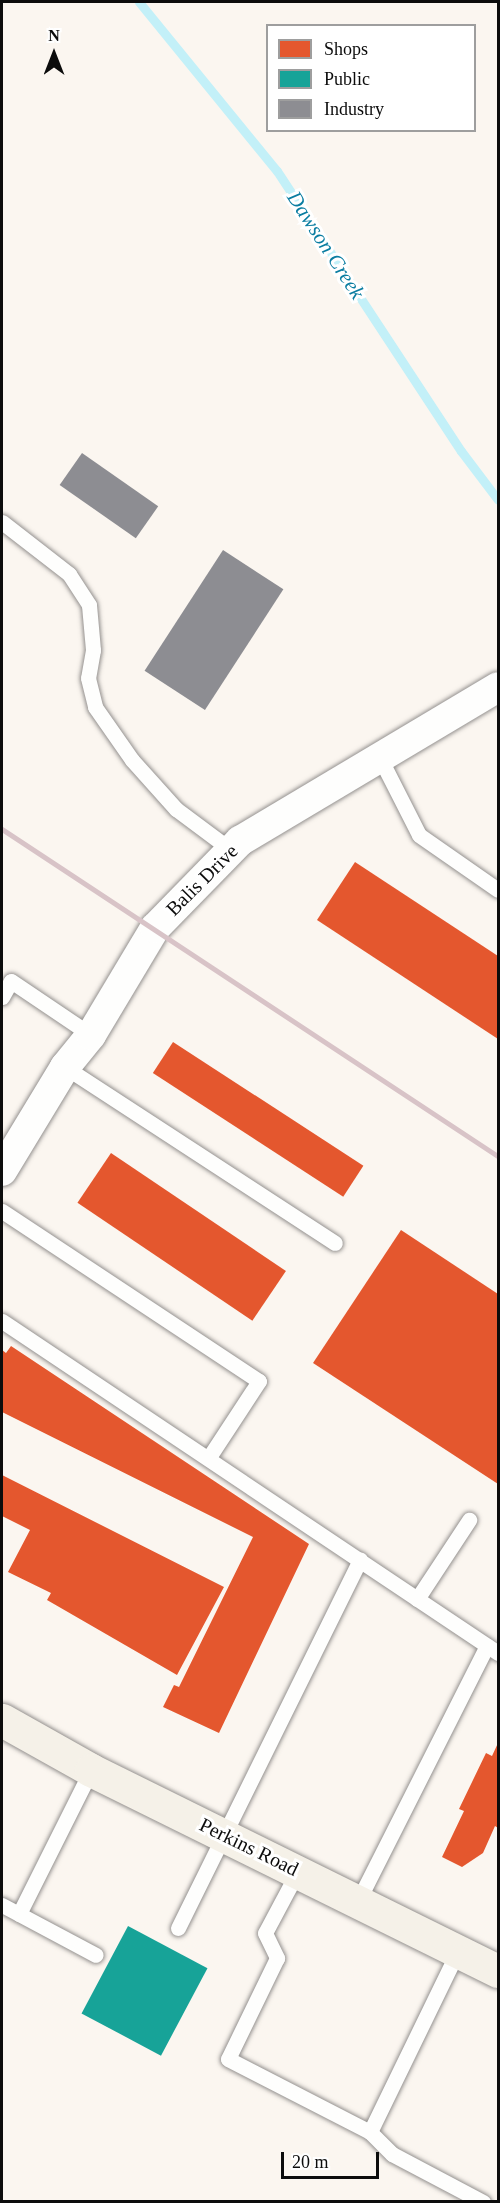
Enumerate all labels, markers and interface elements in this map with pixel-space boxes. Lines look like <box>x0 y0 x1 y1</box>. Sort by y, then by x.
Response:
north arrow <box>24 24 84 84</box>
legend <box>266 24 476 132</box>
text: N <box>48 27 60 44</box>
text: Shops <box>324 39 368 59</box>
text: Public <box>324 69 370 89</box>
text: Industry <box>324 99 384 119</box>
water label: Dawson Creek <box>282 186 370 304</box>
street label: Balis Drive <box>161 839 243 921</box>
street label: Perkins Road <box>196 1813 302 1881</box>
scale bar <box>284 2140 382 2178</box>
text: 20 m <box>292 2152 329 2172</box>

